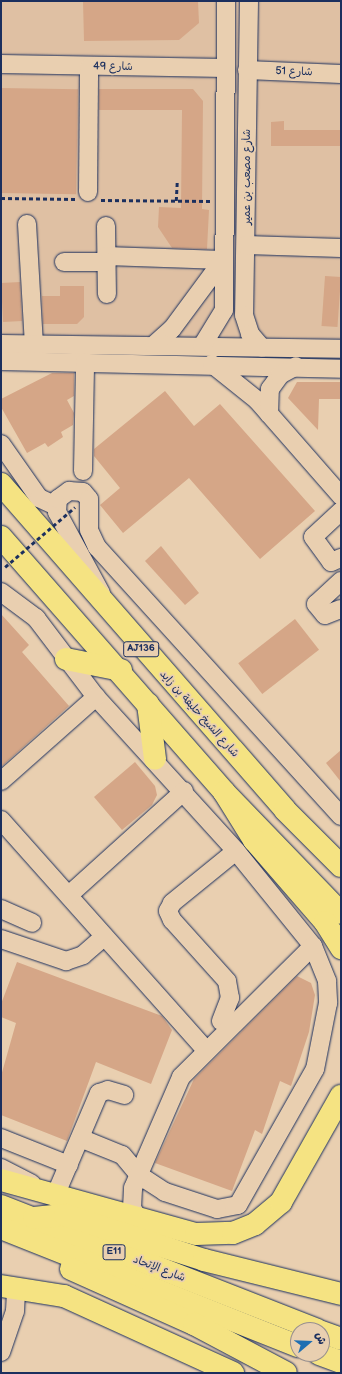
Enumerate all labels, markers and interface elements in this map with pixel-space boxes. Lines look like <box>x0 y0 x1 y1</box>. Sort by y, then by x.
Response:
street label: شارع 49 <box>93 60 133 74</box>
street label: شارع 51 <box>275 65 313 79</box>
street label: شارع مصعب بن عمير <box>240 129 254 225</box>
road number: AJ136 <box>123 641 159 657</box>
street label: شارع الشيخ خليفة بن زايد <box>157 668 241 760</box>
road number: E11 <box>102 1244 126 1260</box>
street label: شارع الإتحاد <box>131 1253 187 1285</box>
north arrow <box>290 1322 330 1362</box>
text: ش <box>313 1330 329 1346</box>

